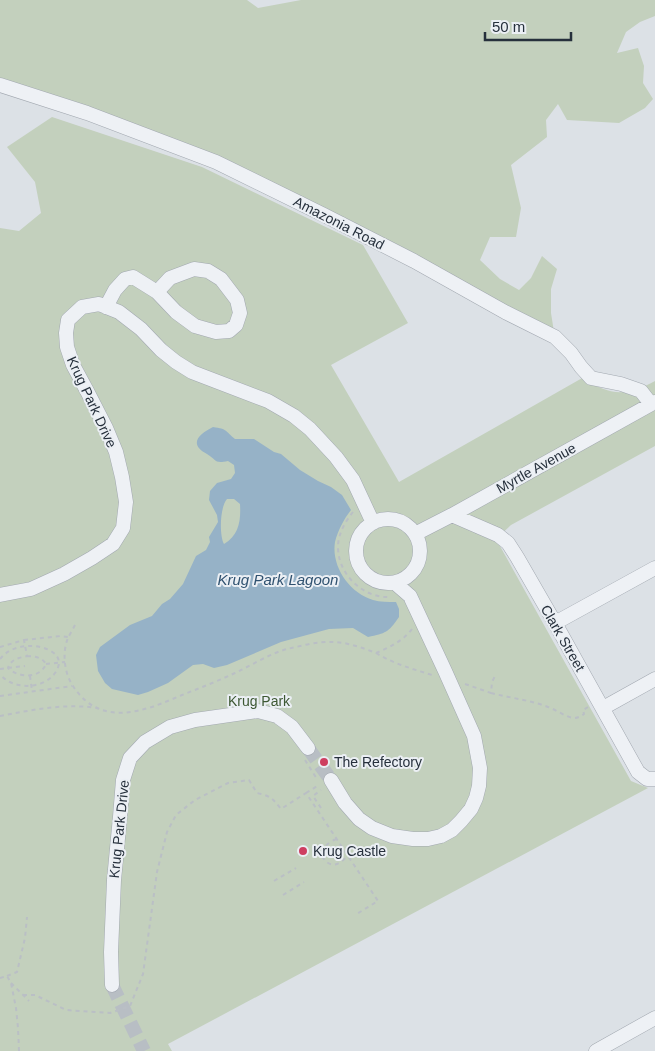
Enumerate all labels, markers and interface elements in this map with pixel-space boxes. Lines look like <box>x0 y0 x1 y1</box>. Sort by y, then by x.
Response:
scale bar <box>485 10 571 42</box>
text: 50 m <box>492 18 525 35</box>
street label: Amazonia Road <box>291 193 387 253</box>
street label: Krug Park Drive <box>64 354 120 450</box>
street label: Myrtle Avenue <box>493 439 579 496</box>
water label: Krug Park Lagoon <box>218 571 338 588</box>
street label: Clark Street <box>538 602 588 674</box>
park label: Krug Park <box>228 693 291 709</box>
place label: The Refectory <box>334 754 422 770</box>
marker: The Refectory <box>318 756 330 768</box>
street label: Krug Park Drive <box>106 779 132 879</box>
place label: Krug Castle <box>313 843 386 859</box>
marker: Krug Castle <box>297 845 309 857</box>

